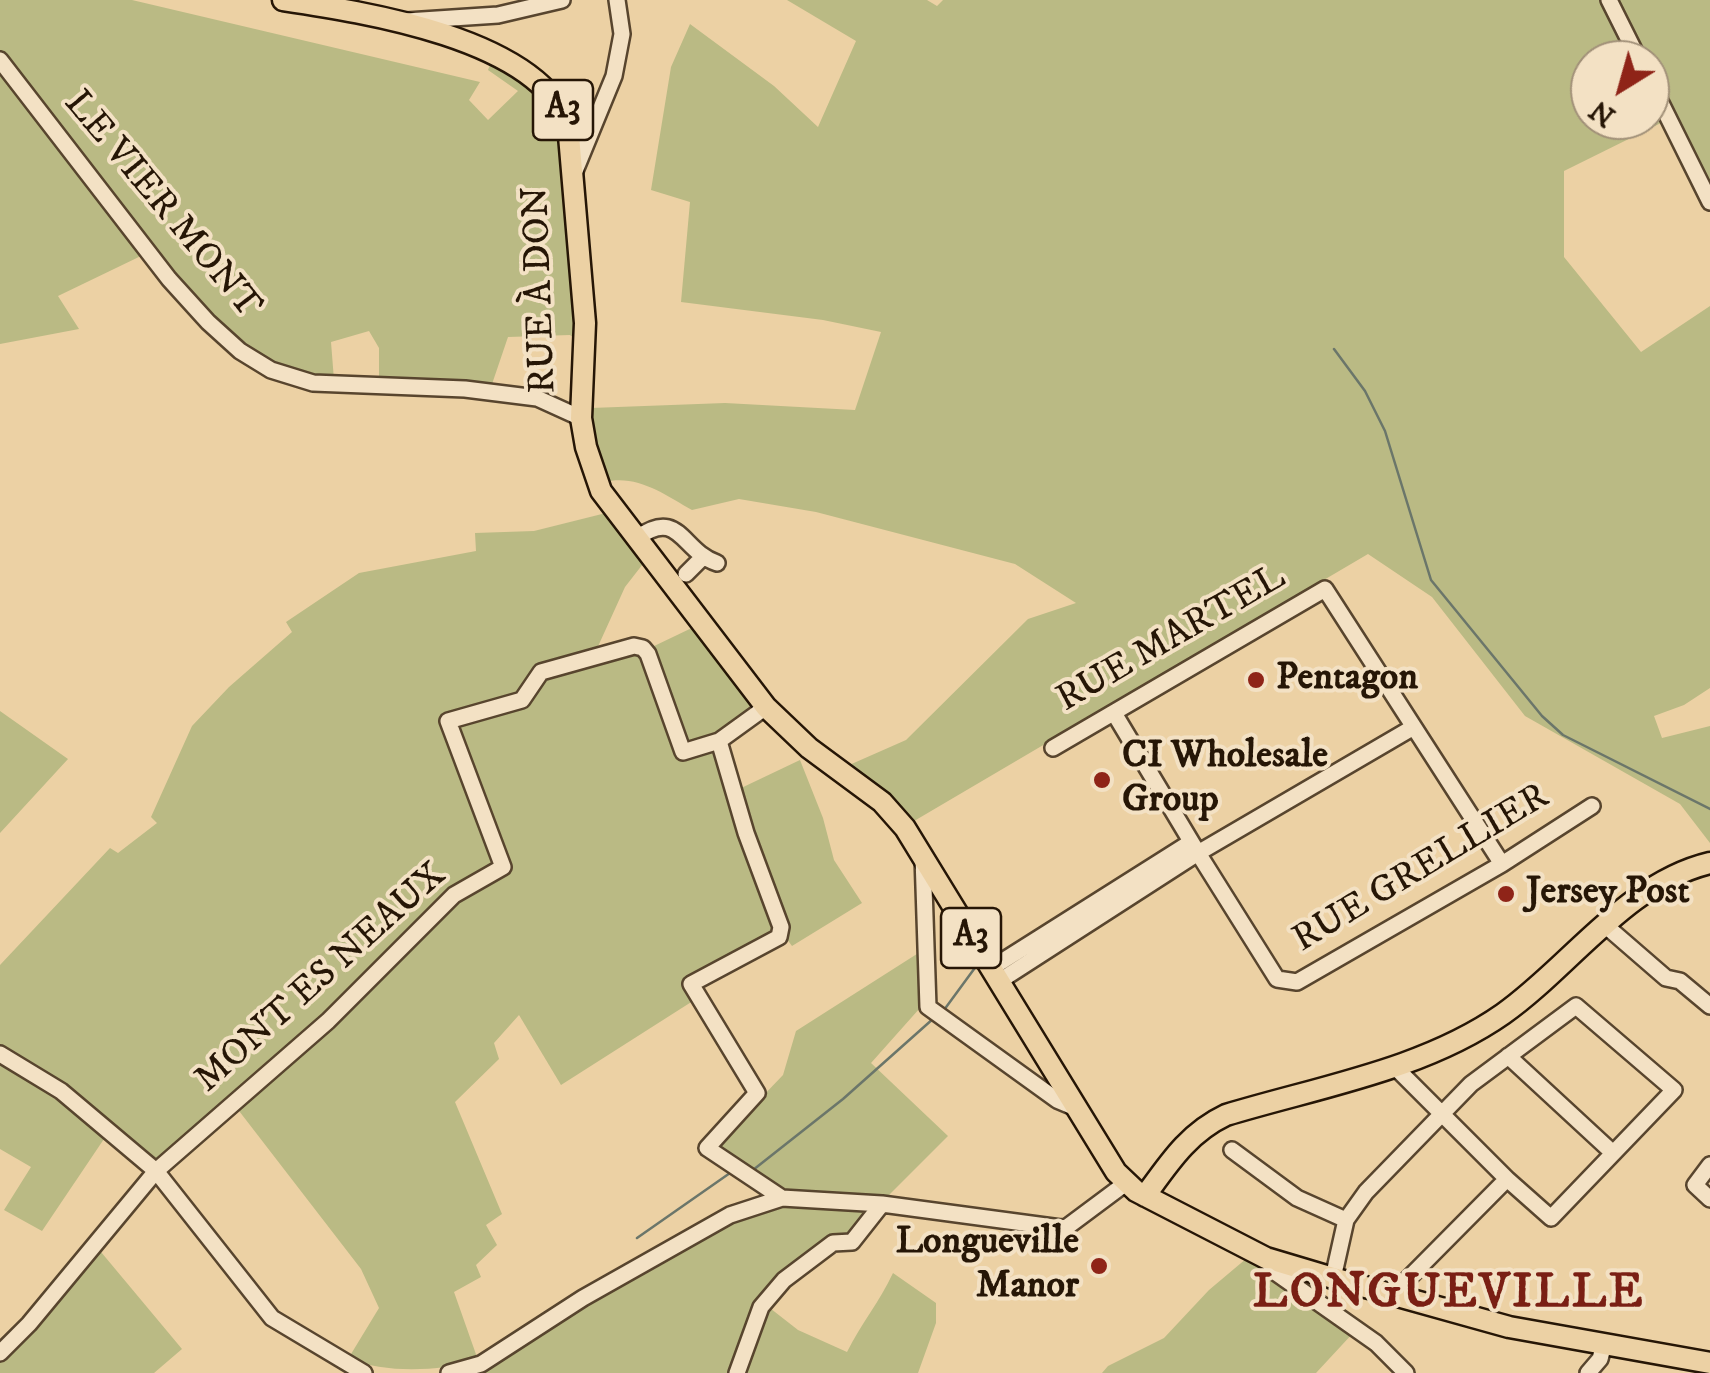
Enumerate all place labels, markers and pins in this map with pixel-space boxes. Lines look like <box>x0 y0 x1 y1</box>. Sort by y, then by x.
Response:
place label: Pentagon <box>1276 657 1418 703</box>
marker: Pentagon <box>1245 669 1267 691</box>
place label: CI Wholesale Group <box>1122 735 1328 824</box>
marker: CI Wholesale Group <box>1091 769 1113 791</box>
place label: Jersey Post <box>1526 871 1690 917</box>
marker: Jersey Post <box>1495 883 1517 905</box>
place label: Longueville Manor <box>896 1221 1079 1310</box>
marker: Longueville Manor <box>1088 1255 1110 1277</box>

